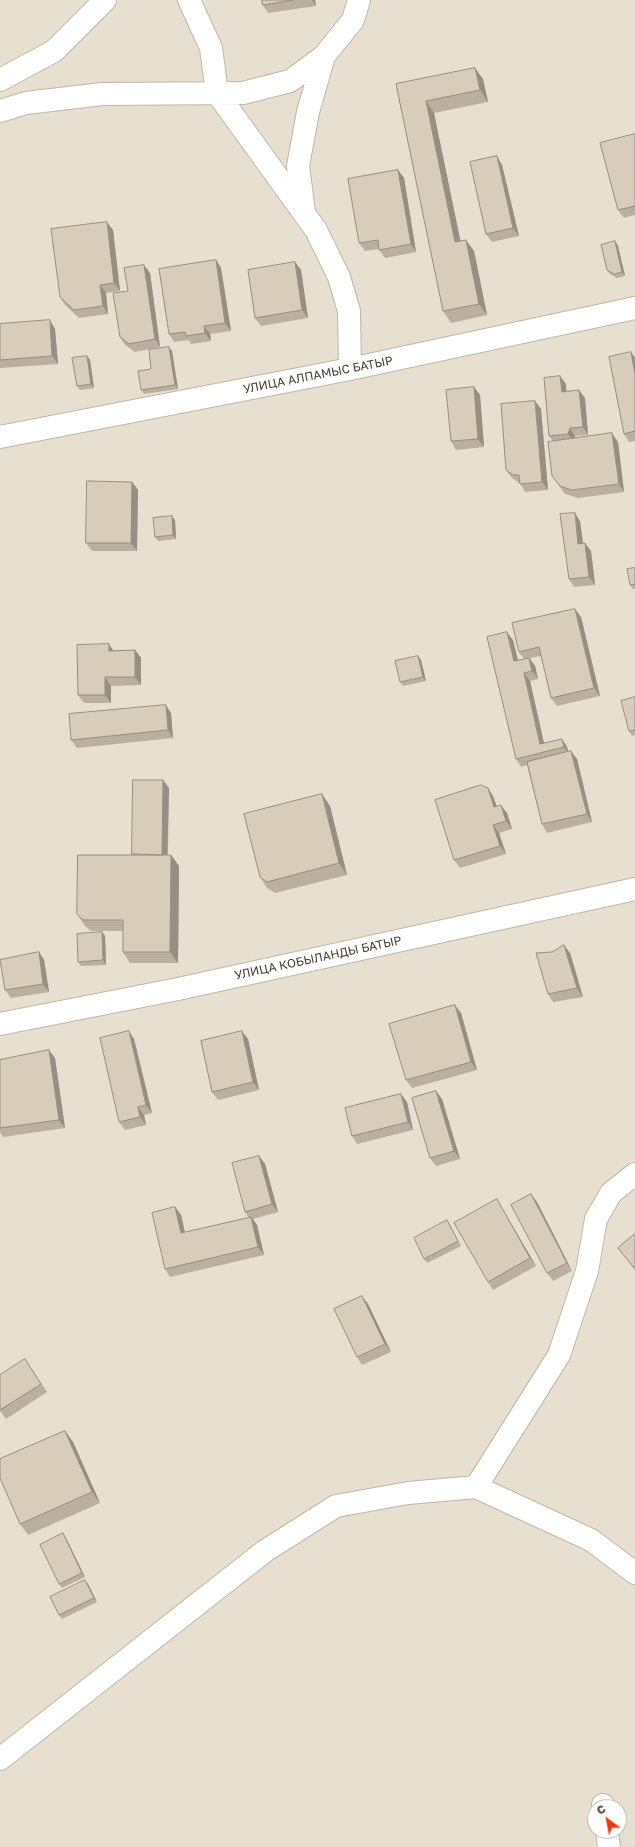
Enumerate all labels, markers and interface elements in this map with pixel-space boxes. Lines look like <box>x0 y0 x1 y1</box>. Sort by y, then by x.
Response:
street label: УЛИЦА АЛПАМЫС БАТЫР <box>242 353 394 397</box>
street label: УЛИЦА КОБЫЛАНДЫ БАТЫР <box>233 933 403 983</box>
north arrow <box>587 1799 627 1839</box>
text: С <box>594 1802 608 1817</box>

